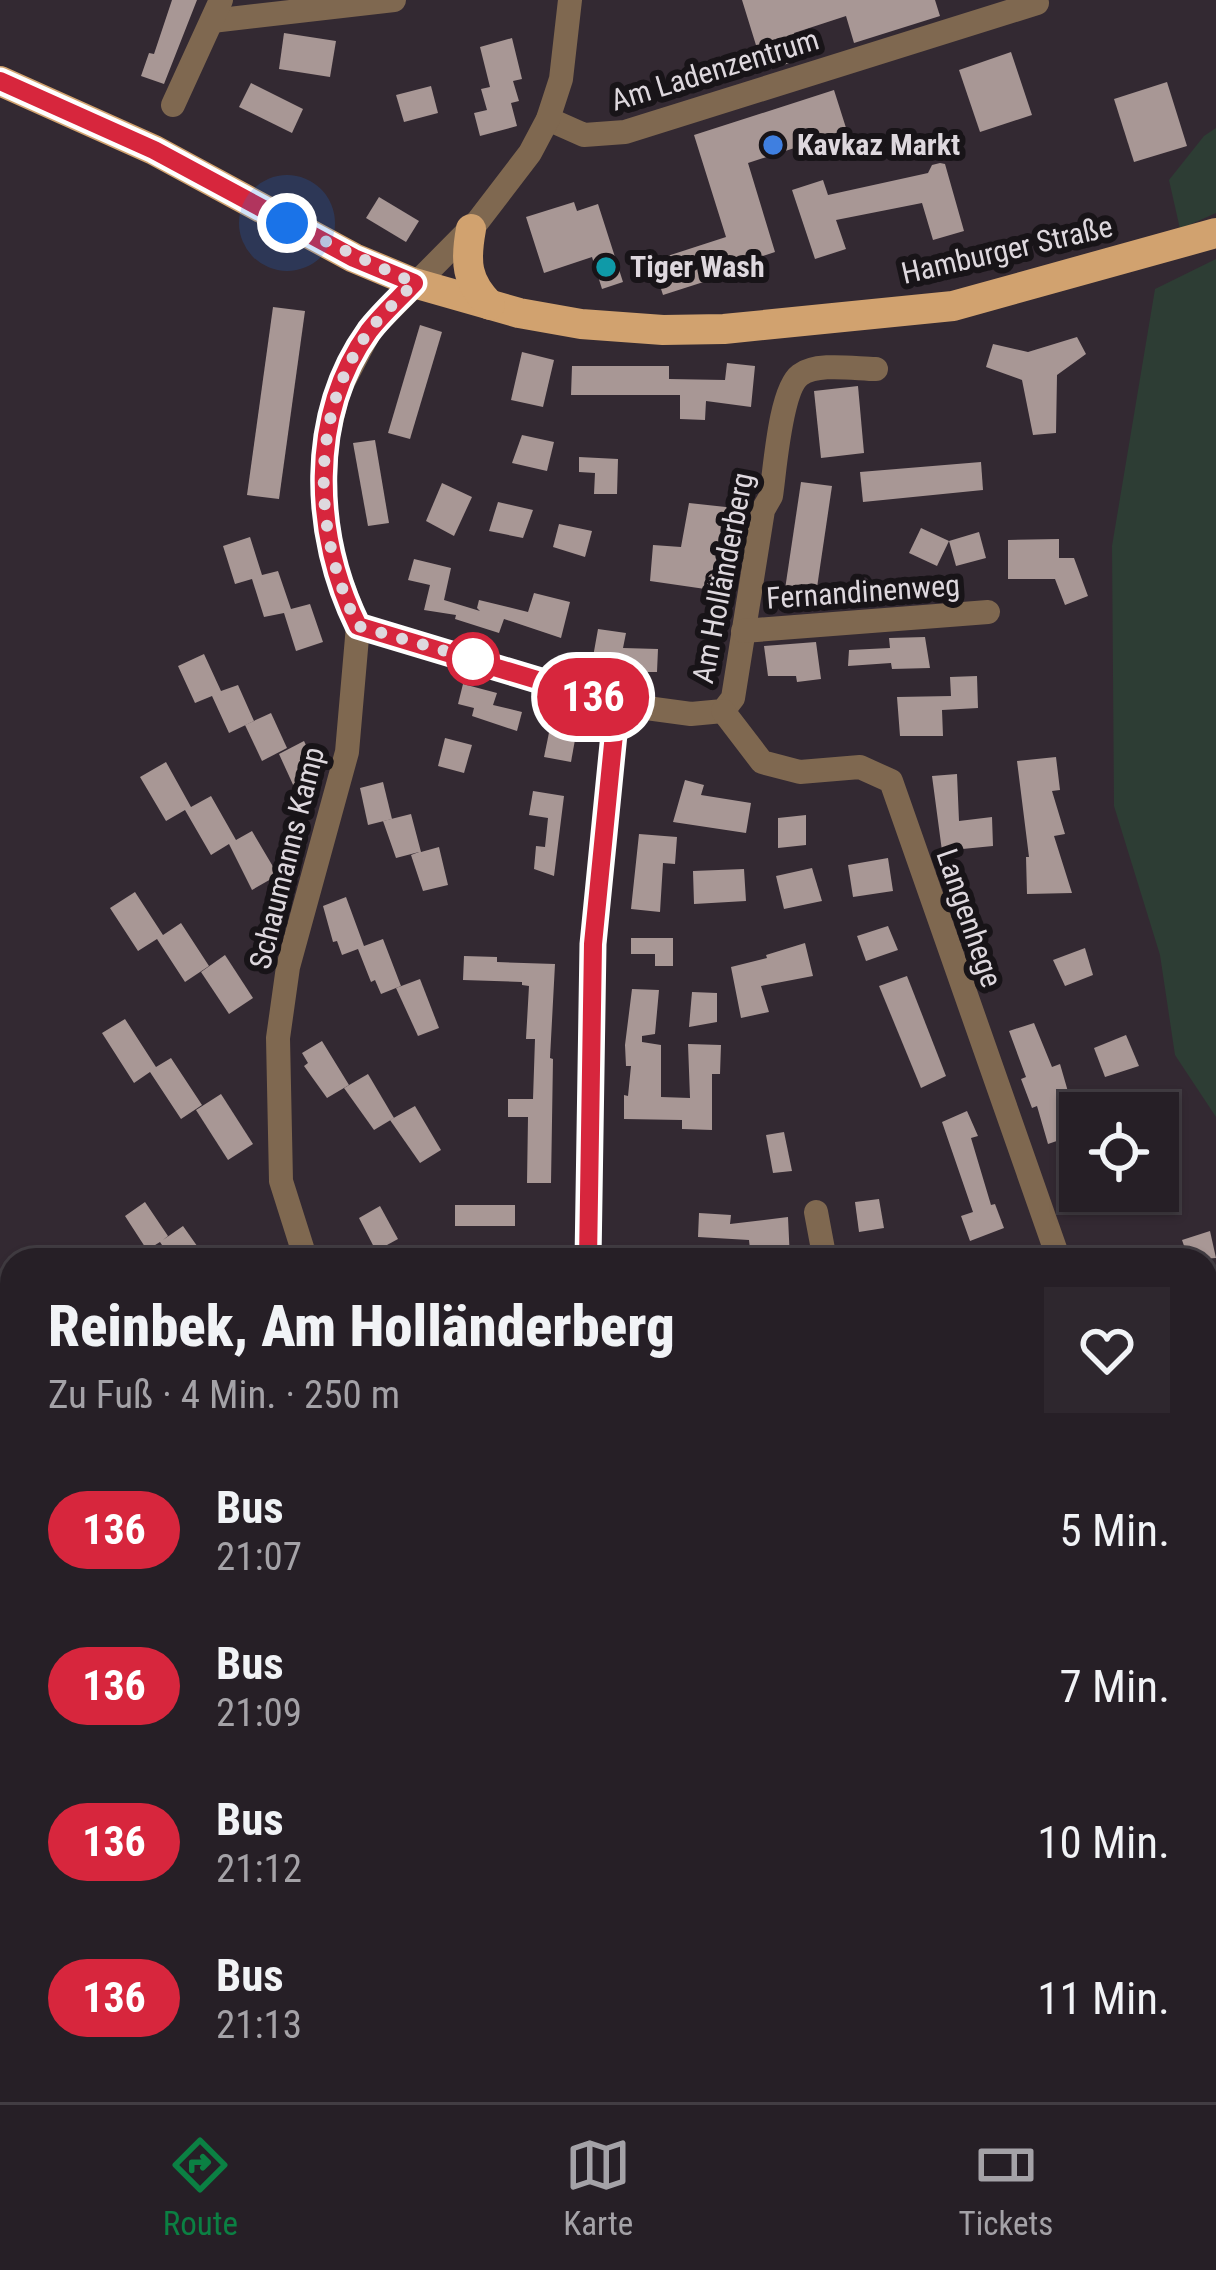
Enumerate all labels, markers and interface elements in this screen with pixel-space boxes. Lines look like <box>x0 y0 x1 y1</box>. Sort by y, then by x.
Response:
street label: Am Ladenzentrum <box>607 21 823 118</box>
place label: Kavkaz Markt <box>797 127 960 162</box>
marker: Kavkaz Markt <box>760 132 786 158</box>
your location <box>257 193 317 253</box>
street label: Hamburger Straße <box>898 208 1116 291</box>
place label: Tiger Wash <box>630 249 765 284</box>
marker: Tiger Wash <box>593 254 619 280</box>
street label: Am Holländerberg <box>685 470 760 686</box>
street label: Fernandinenweg <box>765 567 961 616</box>
unlabelled marker <box>448 634 498 684</box>
line badge: 136 <box>524 658 662 736</box>
text: 136 <box>561 672 625 721</box>
street label: Schaumanns Kamp <box>242 743 331 972</box>
street label: Langenhege <box>929 844 1009 992</box>
map controls <box>1059 1092 1179 1212</box>
button: locate <box>1059 1092 1179 1212</box>
button: heart <box>1044 1287 1170 1413</box>
text: Reinbek, Am Holländerberg <box>48 1293 675 1360</box>
text: Zu Fuß · 4 Min. · 250 m <box>48 1372 400 1418</box>
text: Bus <box>216 1481 284 1534</box>
text: 5 Min. <box>1059 1504 1170 1557</box>
text: 136 <box>82 1505 146 1554</box>
text: 21:07 <box>216 1534 302 1580</box>
text: Bus <box>216 1637 284 1690</box>
text: 7 Min. <box>1059 1660 1170 1713</box>
text: 136 <box>82 1661 146 1710</box>
text: 21:09 <box>216 1690 302 1736</box>
text: Bus <box>216 1793 284 1846</box>
text: 10 Min. <box>1037 1816 1170 1869</box>
text: 136 <box>82 1817 146 1866</box>
text: 21:12 <box>216 1846 302 1892</box>
text: Bus <box>216 1949 284 2002</box>
text: 11 Min. <box>1037 1972 1170 2025</box>
text: 136 <box>82 1973 146 2022</box>
text: 21:13 <box>216 2002 302 2048</box>
tab: Route <box>163 2132 238 2243</box>
tab: Karte <box>563 2132 633 2243</box>
tab: Tickets <box>958 2132 1053 2243</box>

